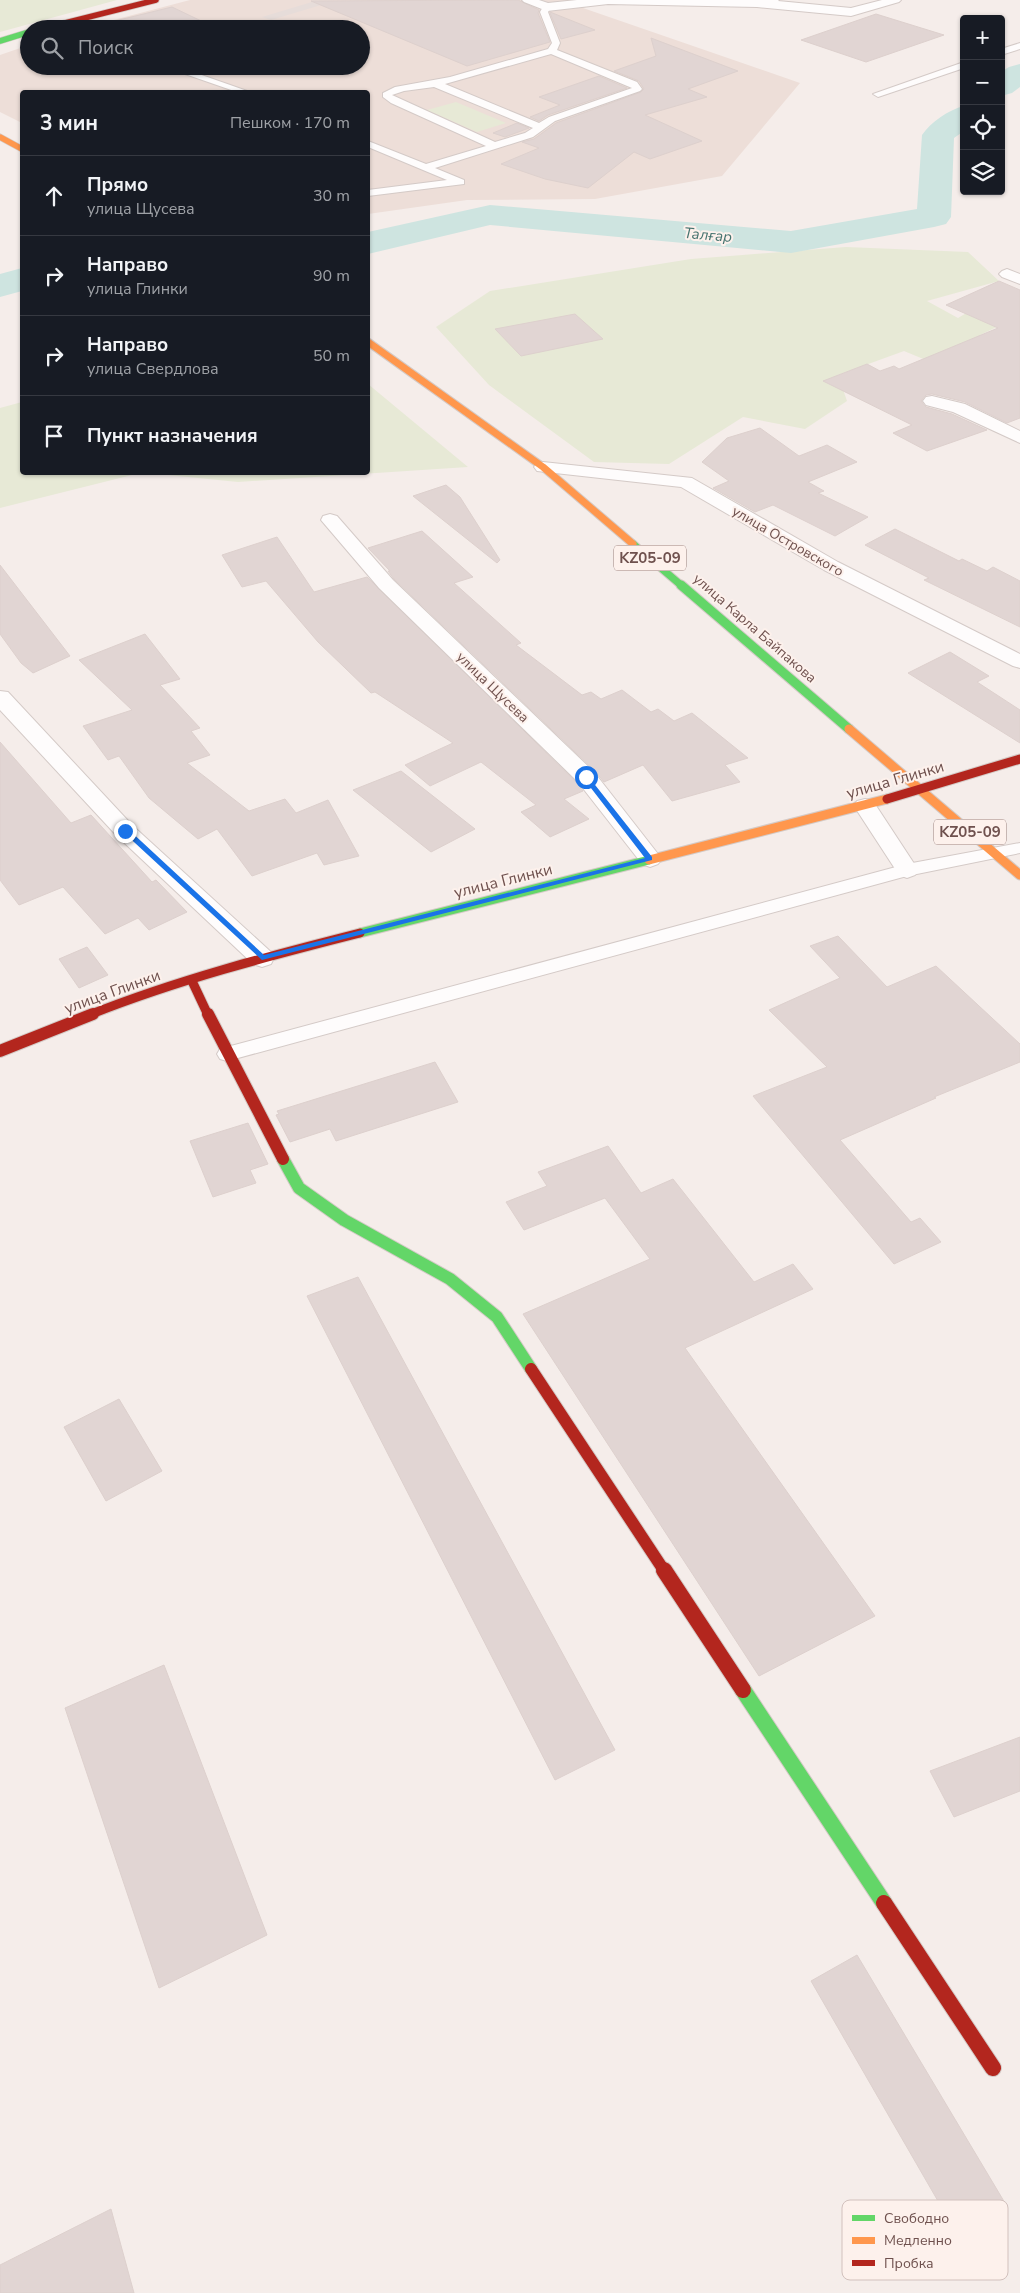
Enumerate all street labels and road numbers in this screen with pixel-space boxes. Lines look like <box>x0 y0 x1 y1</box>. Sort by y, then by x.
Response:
street label: улица Островского <box>728 502 847 581</box>
road number: KZ05-09 <box>614 546 686 570</box>
street label: улица Карла Байпакова <box>689 569 820 687</box>
street label: улица Щусева <box>452 648 533 727</box>
street label: улица Глинки <box>844 755 947 804</box>
road number: KZ05-09 <box>934 820 1006 844</box>
street label: улица Глинки <box>452 858 555 904</box>
street label: улица Глинки <box>61 964 163 1020</box>

